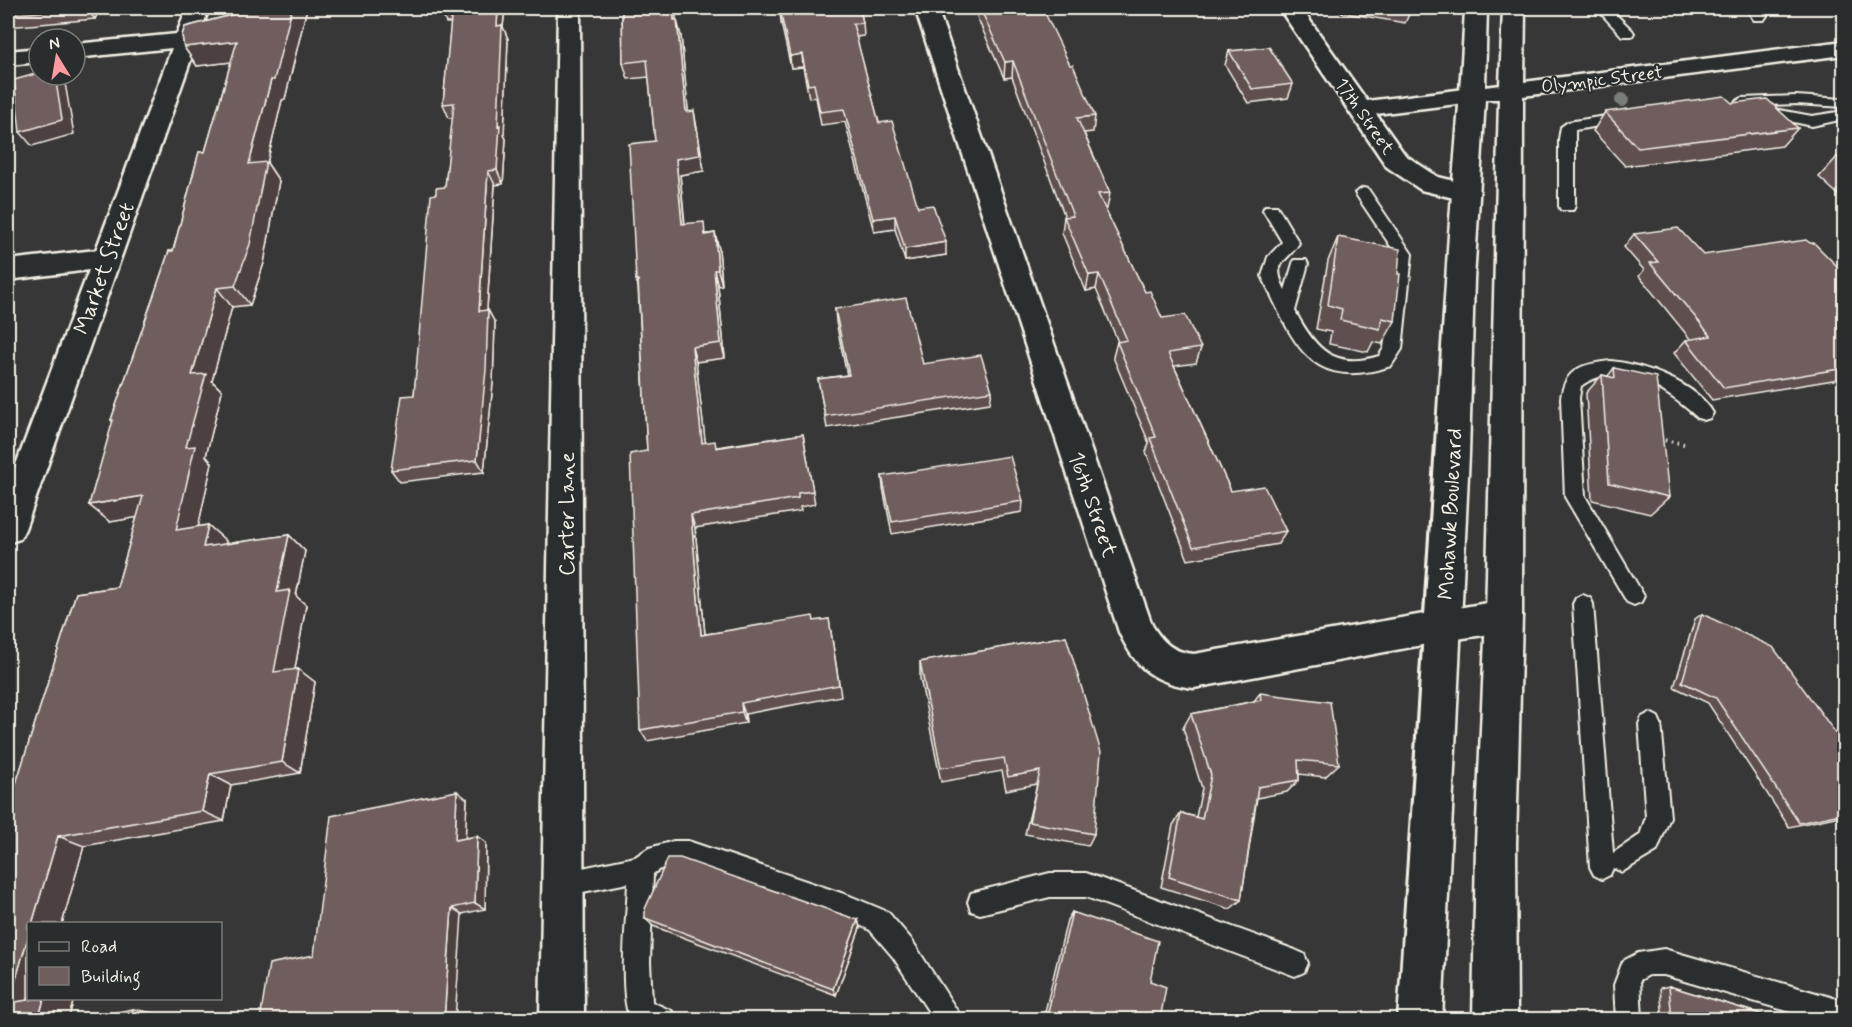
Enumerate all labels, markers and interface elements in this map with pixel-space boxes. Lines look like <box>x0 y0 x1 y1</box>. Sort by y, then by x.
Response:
north arrow <box>27 27 87 87</box>
text: N <box>47 32 62 55</box>
street label: Olympic Street <box>1540 61 1664 99</box>
street label: 17th Street <box>1329 73 1400 160</box>
street label: Market Street <box>68 199 142 339</box>
street label: Mohawk Boulevard <box>1433 428 1469 601</box>
street label: 16th Street <box>1061 448 1123 561</box>
street label: Carter Lane <box>554 452 582 576</box>
legend <box>27 922 222 1000</box>
text: Road <box>81 935 117 959</box>
text: Building <box>81 965 141 991</box>

